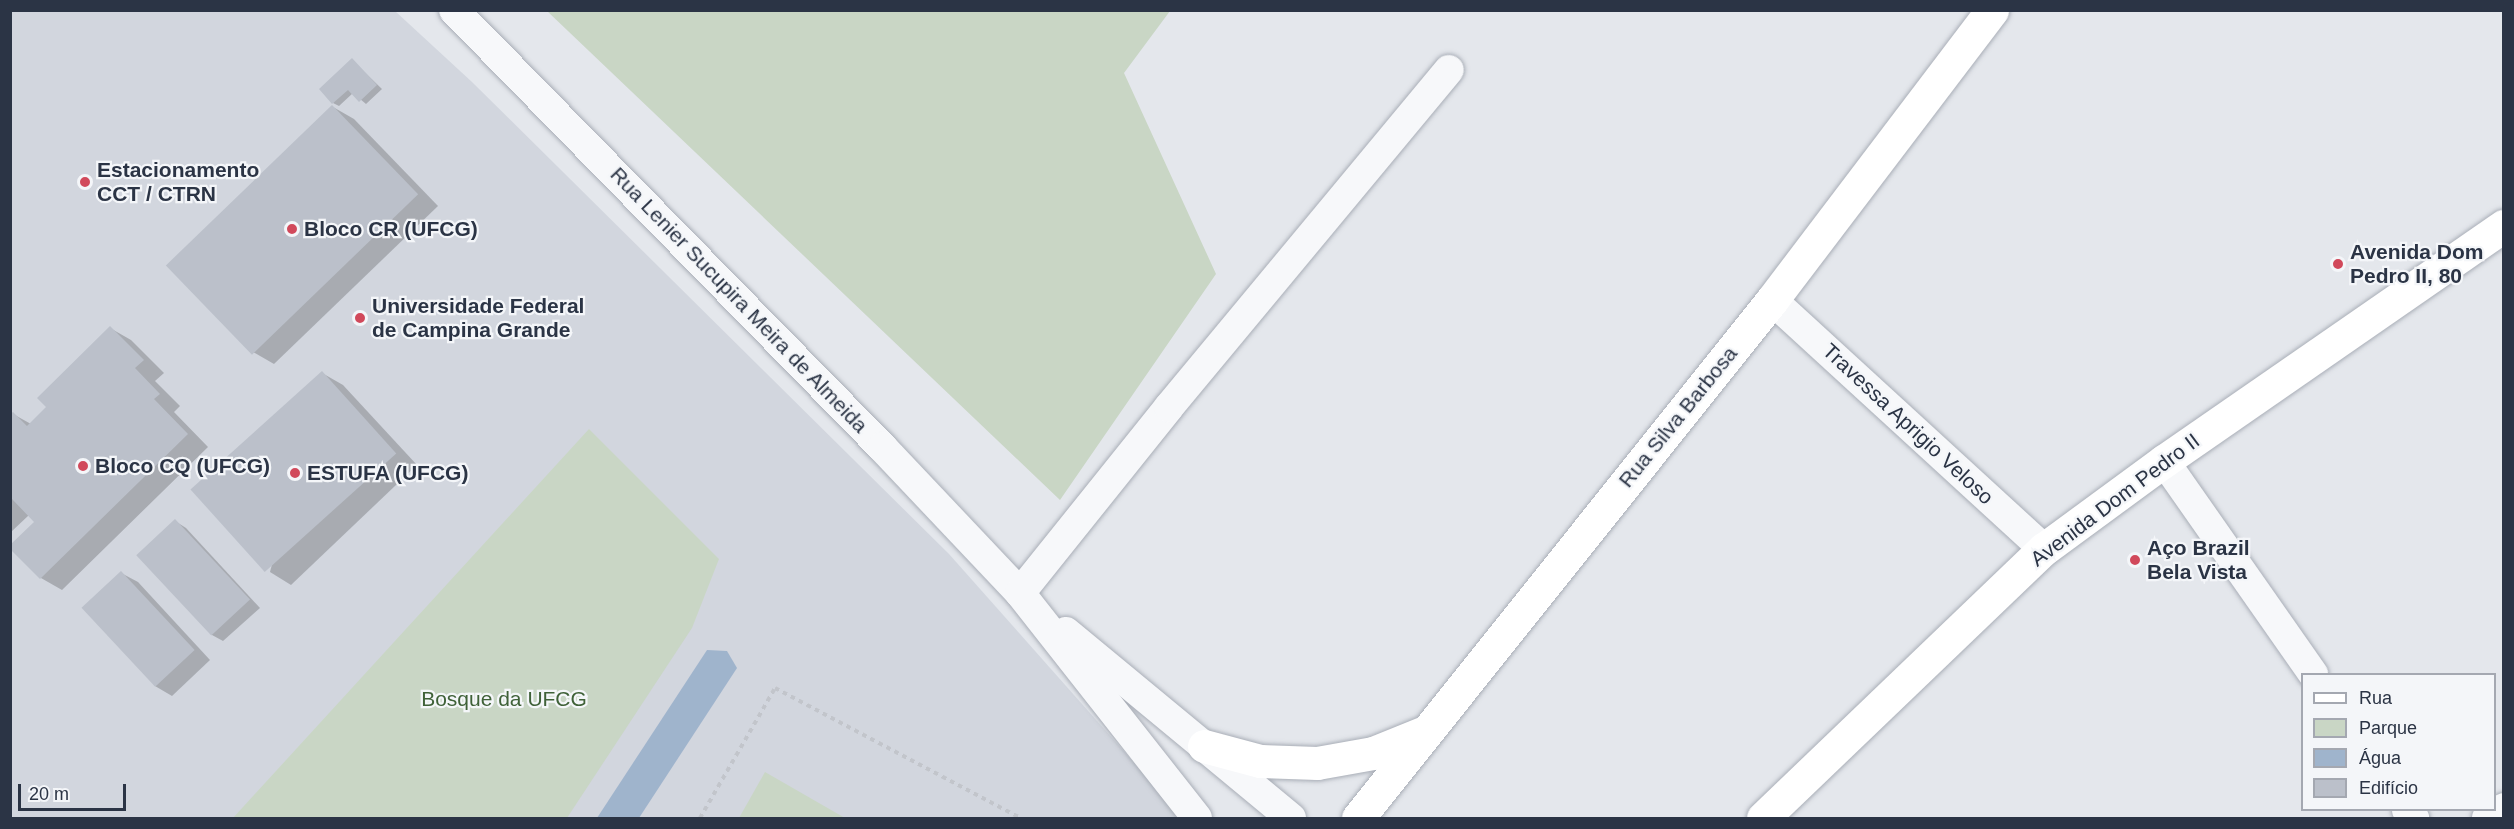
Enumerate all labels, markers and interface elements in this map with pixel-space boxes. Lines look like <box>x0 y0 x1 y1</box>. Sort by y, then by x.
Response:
place label: Estacionamento CCT / CTRN <box>97 157 259 207</box>
street label: Rua Lenier Sucupira Meira de Almeida <box>605 162 873 438</box>
marker: Estacionamento CCT / CTRN <box>78 175 92 189</box>
place label: Bloco CR (UFCG) <box>304 216 478 242</box>
marker: Bloco CR (UFCG) <box>285 222 299 236</box>
place label: Avenida Dom Pedro II, 80 <box>2350 239 2483 289</box>
marker: Avenida Dom Pedro II, 80 <box>2331 257 2345 271</box>
place label: Universidade Federal de Campina Grande <box>372 293 584 343</box>
marker: Universidade Federal de Campina Grande <box>353 311 367 325</box>
street label: Travessa Aprigio Veloso <box>1817 338 1999 510</box>
street label: Rua Silva Barbosa <box>1613 341 1743 493</box>
street label: Avenida Dom Pedro II <box>2026 428 2204 572</box>
place label: Bloco CQ (UFCG) <box>95 453 270 479</box>
marker: Bloco CQ (UFCG) <box>76 459 90 473</box>
place label: ESTUFA (UFCG) <box>307 460 469 486</box>
marker: ESTUFA (UFCG) <box>288 466 302 480</box>
place label: Aço Brazil Bela Vista <box>2147 535 2250 585</box>
marker: Aço Brazil Bela Vista <box>2128 553 2142 567</box>
legend <box>2301 673 2496 811</box>
park label: Bosque da UFCG <box>421 686 587 712</box>
text: Rua <box>2359 688 2392 708</box>
text: Parque <box>2359 718 2417 738</box>
text: Água <box>2359 748 2401 768</box>
scale bar <box>21 772 129 810</box>
text: Edifício <box>2359 778 2418 798</box>
text: 20 m <box>29 784 69 804</box>

